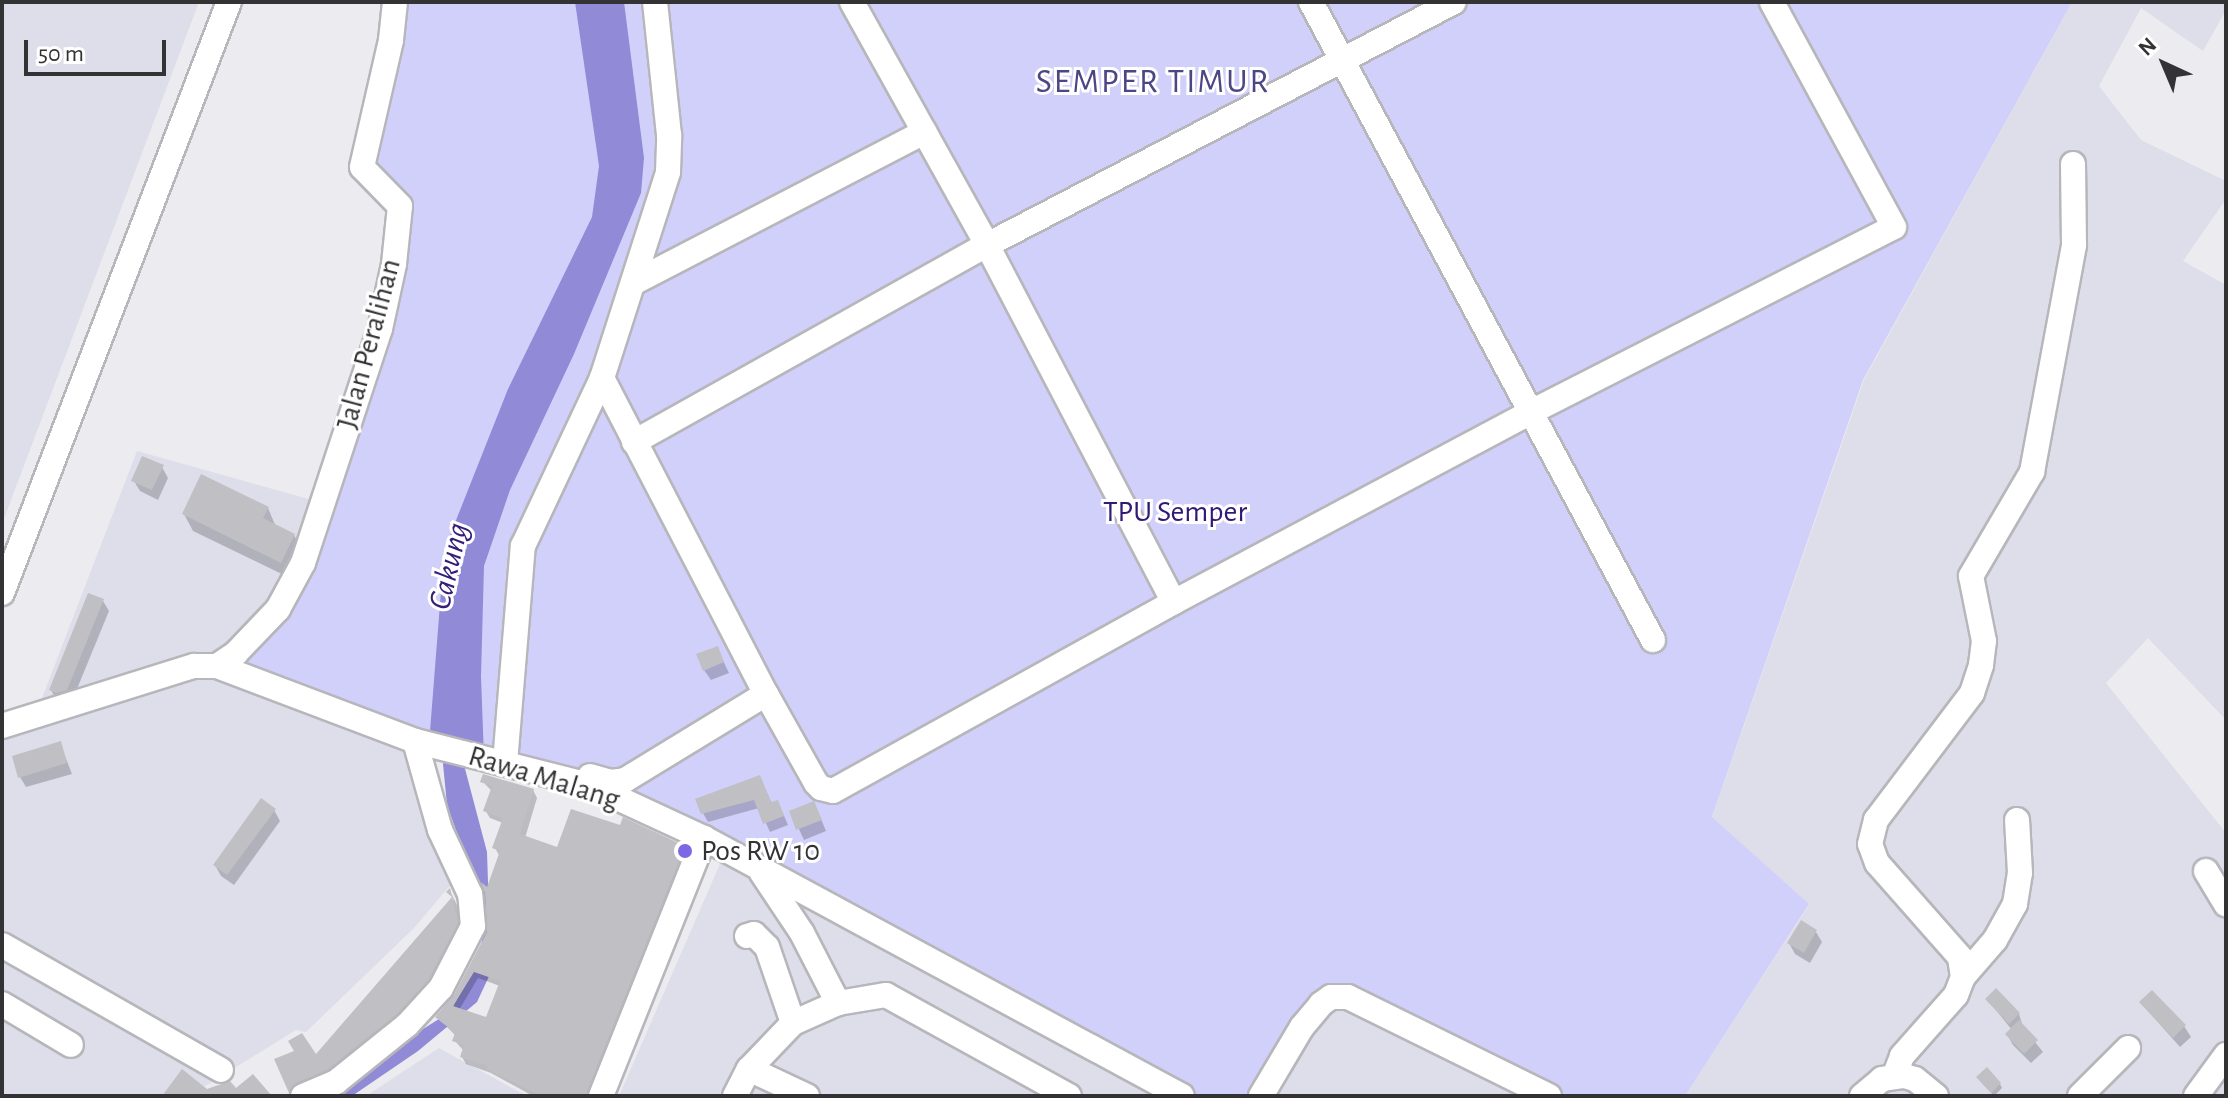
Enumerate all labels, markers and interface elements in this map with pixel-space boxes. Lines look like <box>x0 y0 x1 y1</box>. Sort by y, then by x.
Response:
scale bar <box>28 24 170 74</box>
north arrow <box>2124 24 2204 104</box>
text: N <box>2134 34 2160 60</box>
text: 50 m <box>38 42 84 66</box>
district label: SEMPER TIMUR <box>1036 63 1270 103</box>
street label: Jalan Peralihan <box>329 255 409 433</box>
park label: TPU Semper <box>1103 494 1247 530</box>
water label: Cakung <box>420 519 478 613</box>
street label: Rawa Malang <box>464 738 624 818</box>
place label: Pos RW 10 <box>701 833 820 869</box>
marker: Pos RW 10 <box>676 842 694 860</box>

